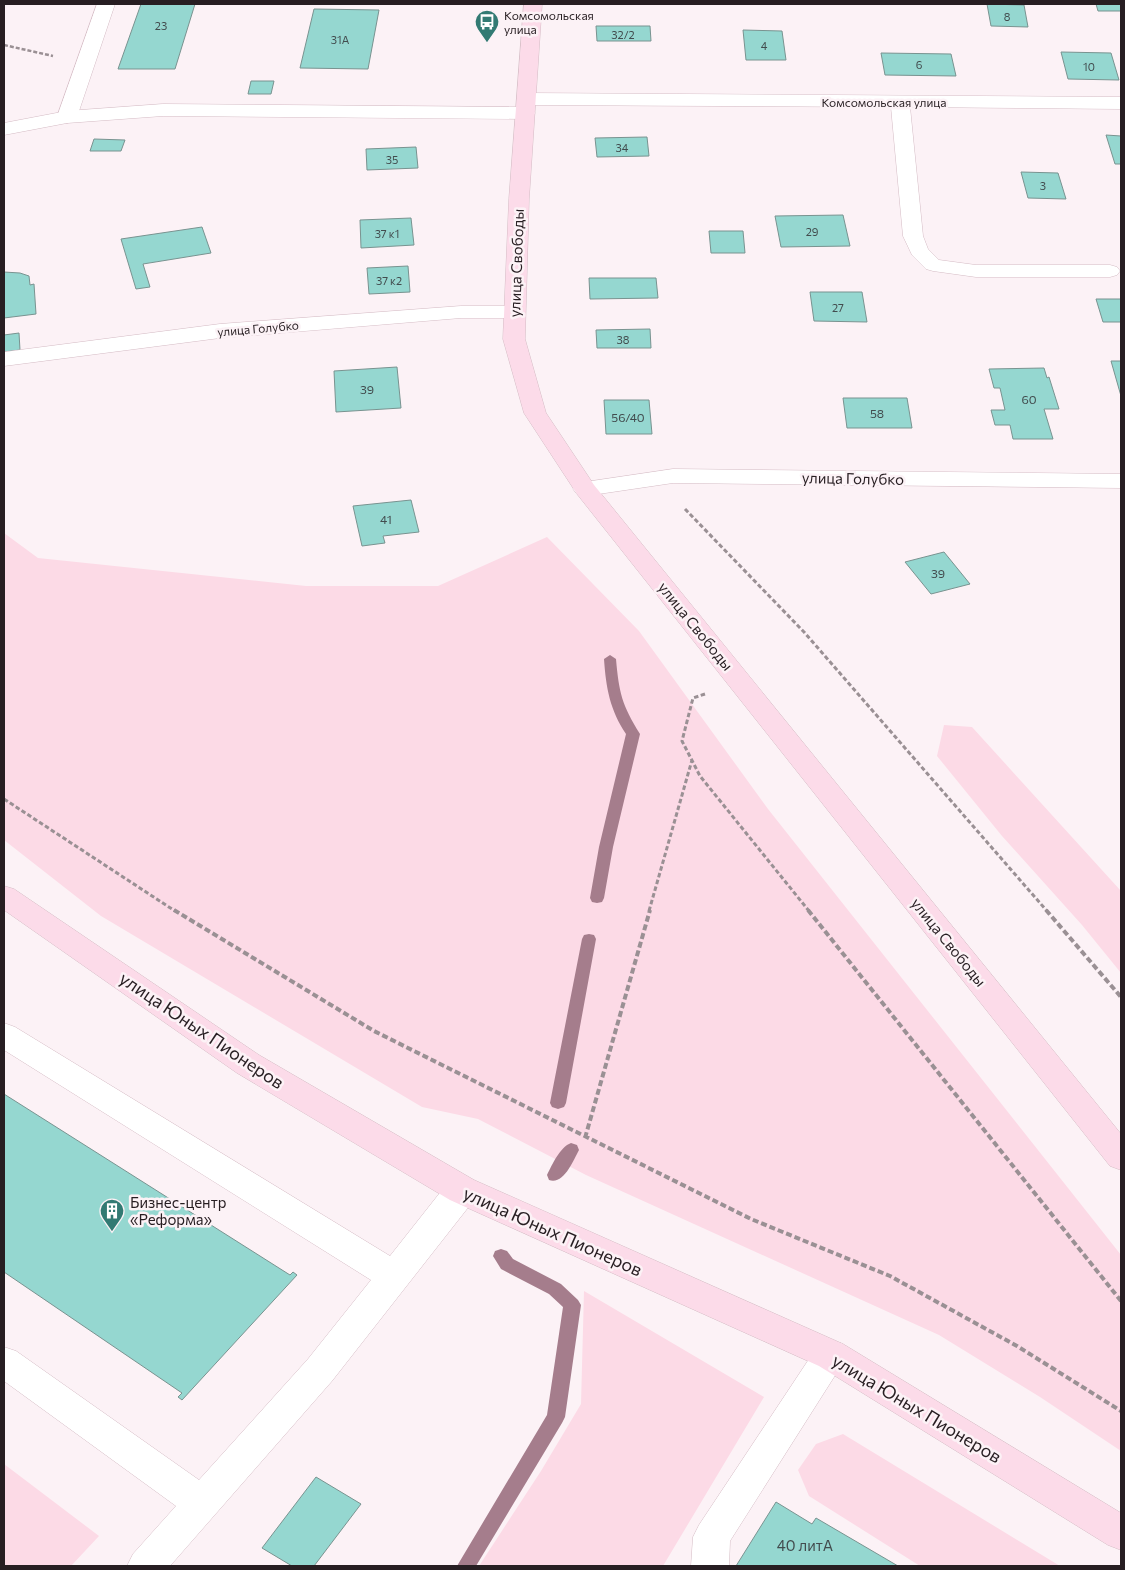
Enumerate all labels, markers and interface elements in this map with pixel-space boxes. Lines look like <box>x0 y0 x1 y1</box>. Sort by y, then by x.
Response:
place label: Комсомольская улица <box>504 8 594 36</box>
bus stop icon: Комсомольская улица <box>474 9 500 43</box>
house number: 8 <box>1004 10 1011 23</box>
house number: 23 <box>155 19 167 32</box>
house number: 32/2 <box>611 28 635 41</box>
house number: 31А <box>331 33 350 46</box>
house number: 4 <box>761 39 768 52</box>
house number: 6 <box>916 58 923 71</box>
house number: 10 <box>1083 60 1095 73</box>
street label: Комсомольская улица <box>821 95 947 109</box>
house number: 34 <box>616 141 629 154</box>
house number: 35 <box>386 153 398 166</box>
house number: 3 <box>1040 179 1046 192</box>
street label: улица Свободы <box>505 208 527 318</box>
house number: 29 <box>806 225 819 238</box>
house number: 37 к1 <box>375 227 399 240</box>
house number: 37 к2 <box>376 274 402 287</box>
house number: 27 <box>832 301 844 314</box>
street label: улица Голубко <box>217 317 299 339</box>
house number: 38 <box>617 333 630 346</box>
house number: 39 <box>360 382 374 396</box>
house number: 60 <box>1021 392 1037 406</box>
house number: 58 <box>870 406 884 420</box>
house number: 56/40 <box>611 410 645 424</box>
street label: улица Голубко <box>802 468 904 488</box>
house number: 41 <box>380 512 392 526</box>
house number: 39 <box>931 566 945 580</box>
street label: улица Свободы <box>655 578 737 674</box>
street label: улица Свободы <box>908 894 990 990</box>
street label: улица Юных Пионеров <box>116 967 288 1093</box>
street label: улица Юных Пионеров <box>460 1182 646 1280</box>
place label: Бизнес-центр «Реформа» <box>130 1193 226 1228</box>
building icon: Бизнес-центр «Реформа» <box>99 1198 125 1232</box>
street label: улица Юных Пионеров <box>828 1349 1006 1467</box>
house number: 40 литА <box>777 1536 833 1554</box>

